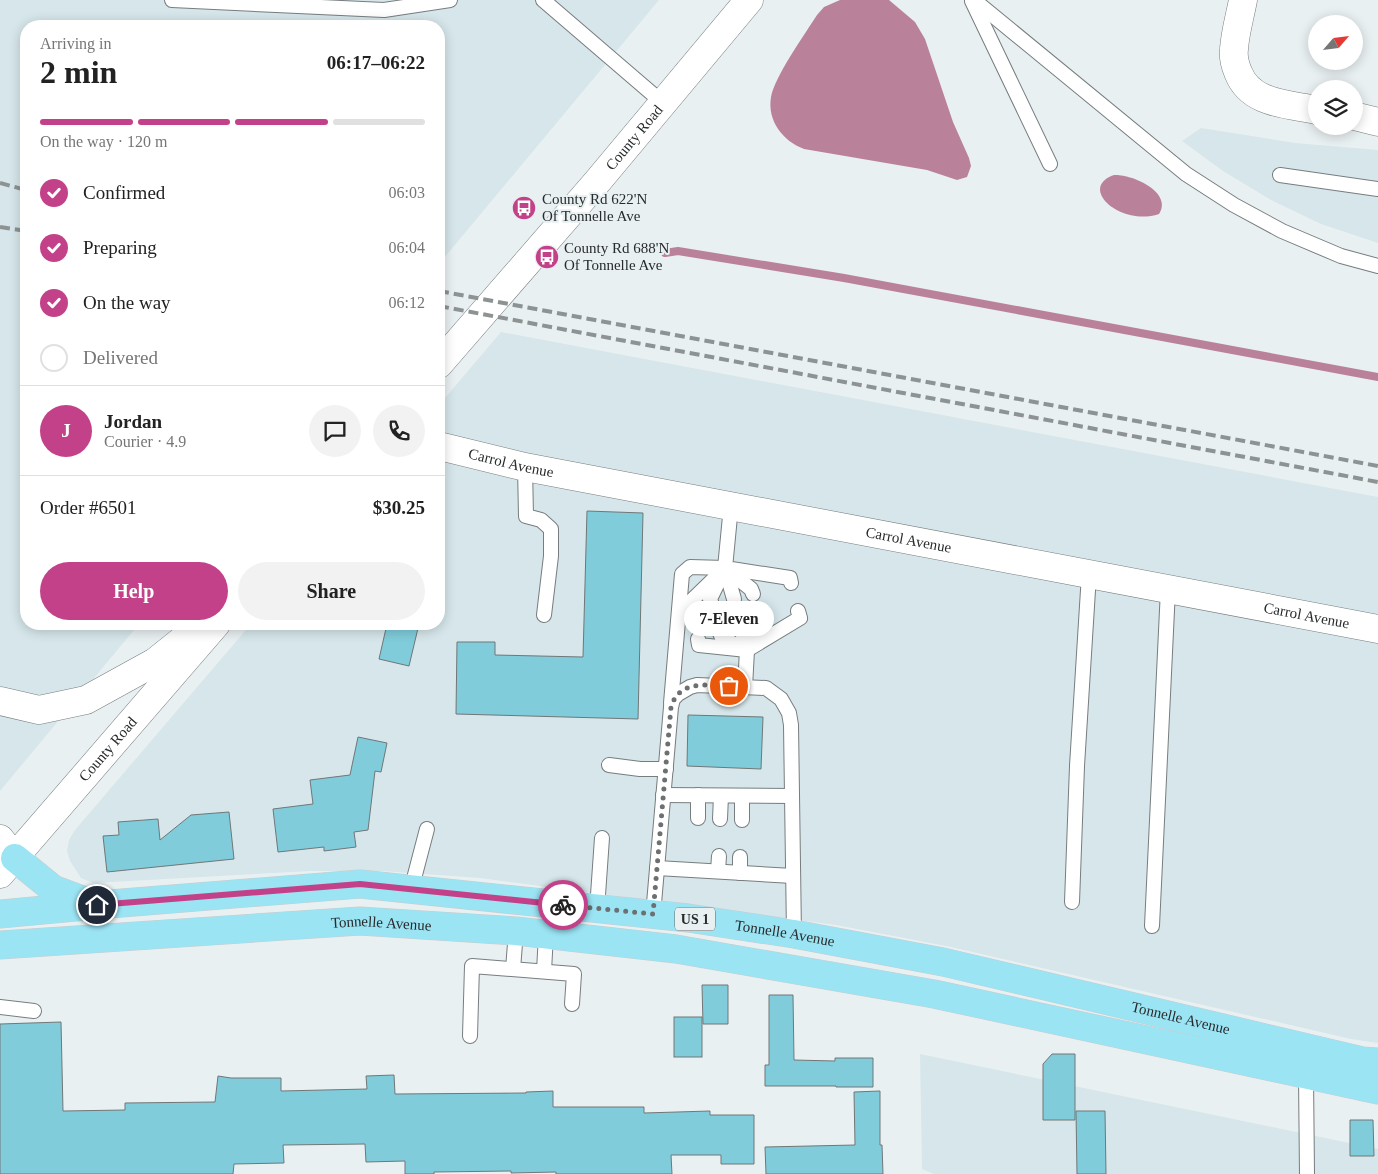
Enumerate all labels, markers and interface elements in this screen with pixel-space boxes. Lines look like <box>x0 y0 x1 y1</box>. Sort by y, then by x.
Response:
north arrow <box>1308 15 1362 70</box>
map controls <box>1308 15 1363 135</box>
text: Arriving in <box>40 35 112 52</box>
text: 06:17–06:22 <box>327 52 425 73</box>
text: 2 min <box>40 54 117 90</box>
button: layers <box>1308 80 1363 135</box>
street label: County Road <box>603 101 666 173</box>
text: On the way · 120 m <box>40 133 168 150</box>
icon: check <box>40 179 68 207</box>
text: Confirmed <box>83 182 165 203</box>
text: 06:03 <box>389 184 425 201</box>
place label: County Rd 622'N Of Tonnelle Ave <box>542 191 647 224</box>
bus stop icon: County Rd 622'N Of Tonnelle Ave <box>511 195 537 221</box>
icon: check <box>40 234 68 262</box>
text: Preparing <box>83 237 157 258</box>
text: 06:04 <box>389 239 425 256</box>
place label: County Rd 688'N Of Tonnelle Ave <box>564 240 669 273</box>
bus stop icon: County Rd 688'N Of Tonnelle Ave <box>534 244 560 270</box>
icon: check <box>40 289 68 317</box>
text: On the way <box>83 292 171 313</box>
text: 06:12 <box>389 294 425 311</box>
text: Delivered <box>83 347 158 368</box>
button: chat <box>309 405 361 457</box>
button: phone <box>373 405 425 457</box>
text: Jordan <box>104 411 162 432</box>
text: J <box>61 420 71 441</box>
text: Courier · 4.9 <box>104 433 186 450</box>
street label: Carrol Avenue <box>467 445 555 480</box>
text: Order #6501 <box>40 497 137 518</box>
text: $30.25 <box>373 497 425 518</box>
street label: Carrol Avenue <box>864 524 953 556</box>
button: Help <box>40 562 228 620</box>
button: Share <box>238 562 425 620</box>
street label: Carrol Avenue <box>1262 599 1351 631</box>
callout: 7-Eleven <box>684 601 774 636</box>
text: 7-Eleven <box>699 610 759 627</box>
pin <box>708 665 750 707</box>
icon: bag <box>715 672 743 700</box>
street label: County Road <box>76 713 140 785</box>
courier <box>538 880 588 930</box>
pin <box>76 884 118 926</box>
icon: home <box>83 891 111 919</box>
icon: bike <box>549 891 577 919</box>
road number: US 1 <box>675 908 715 931</box>
street label: Tonnelle Avenue <box>330 913 432 934</box>
street label: Tonnelle Avenue <box>734 917 836 950</box>
street label: Tonnelle Avenue <box>1130 999 1232 1037</box>

